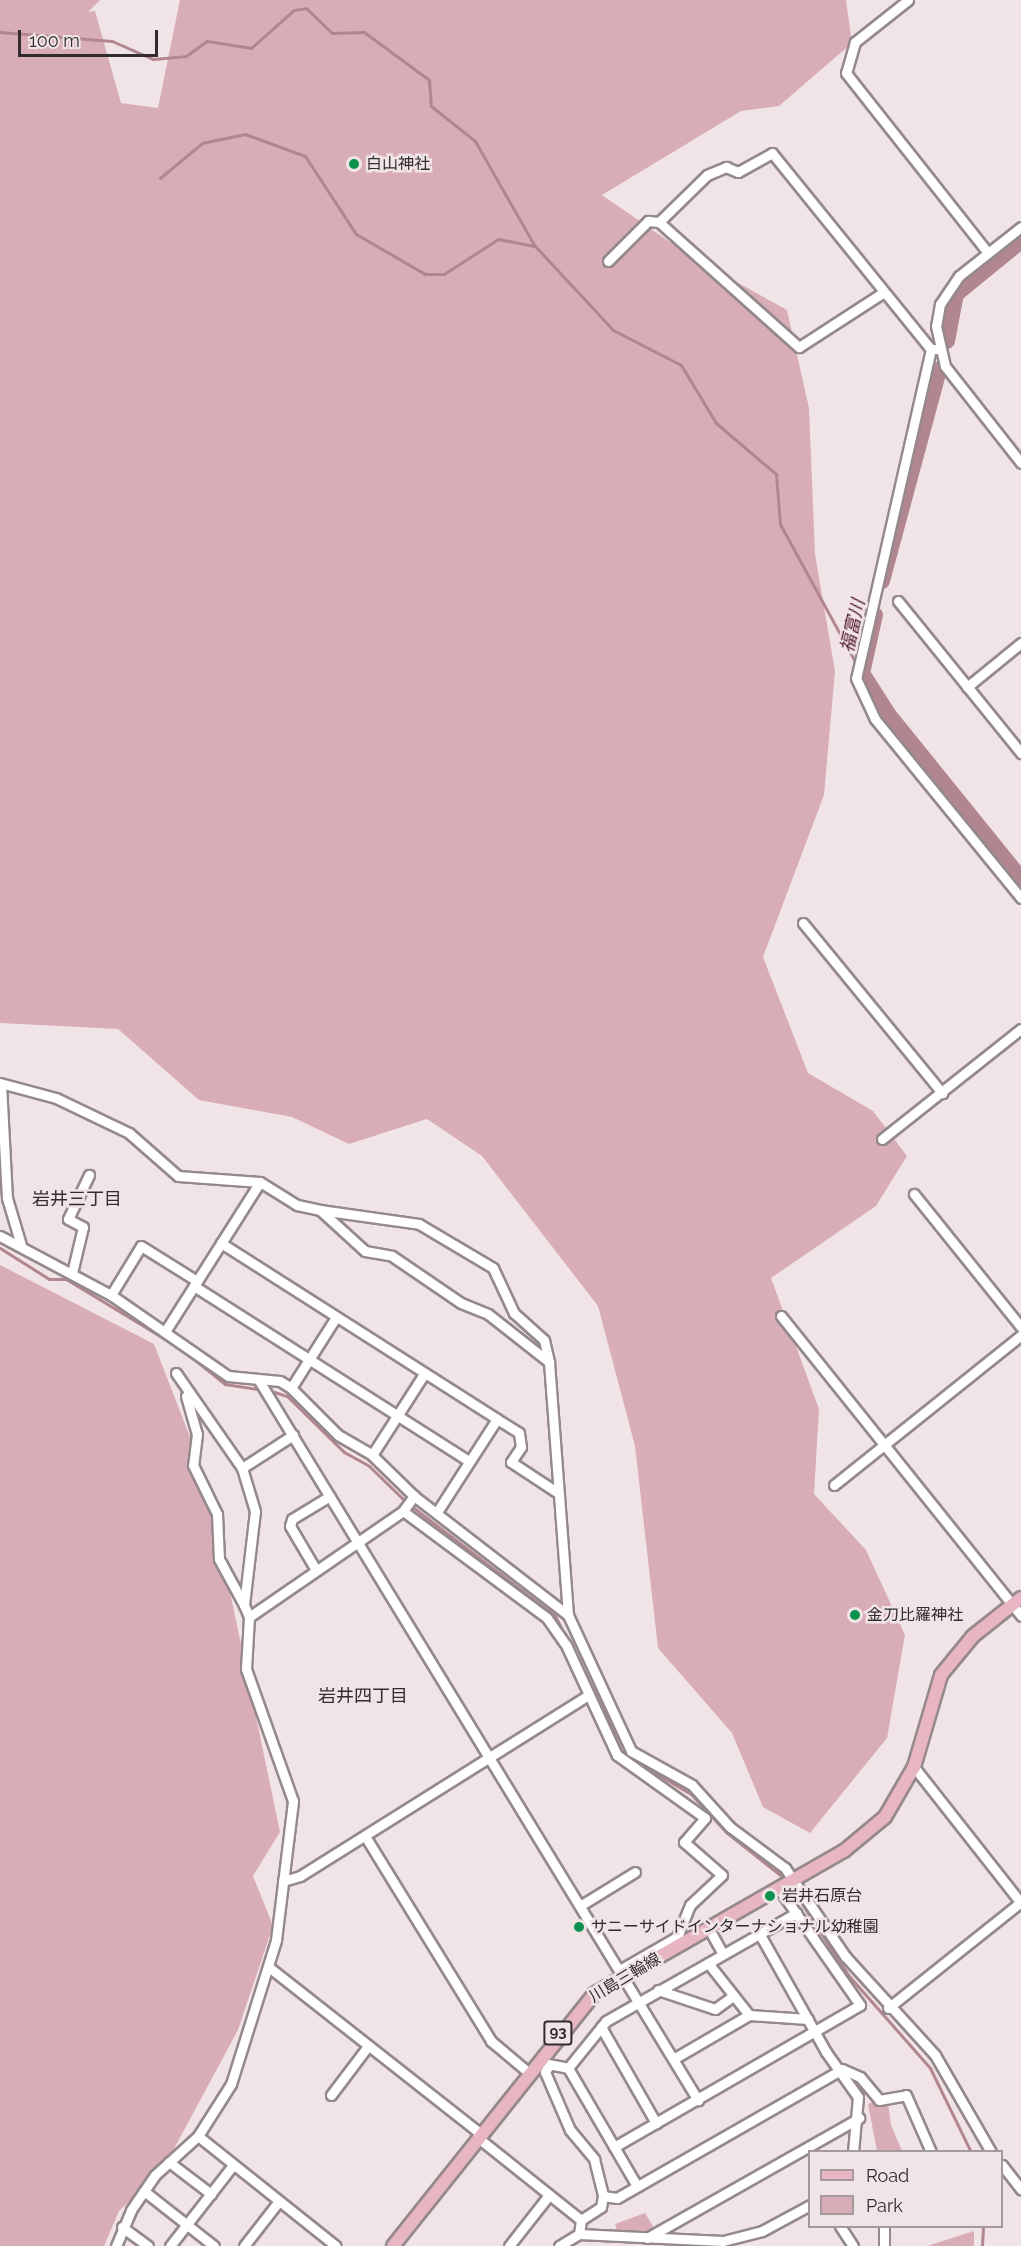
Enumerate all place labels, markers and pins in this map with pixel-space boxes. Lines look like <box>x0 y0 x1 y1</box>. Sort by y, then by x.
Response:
place label: 白山神社 <box>366 154 430 174</box>
marker: 白山神社 <box>347 157 361 171</box>
place label: 金刀比羅神社 <box>867 1605 963 1625</box>
marker: 金刀比羅神社 <box>848 1608 862 1622</box>
place label: 岩井石原台 <box>782 1886 862 1906</box>
marker: 岩井石原台 <box>763 1889 777 1903</box>
place label: サニーサイドインターナショナル幼稚園 <box>591 1917 879 1937</box>
marker: サニーサイドインターナショナル幼稚園 <box>572 1920 586 1934</box>

